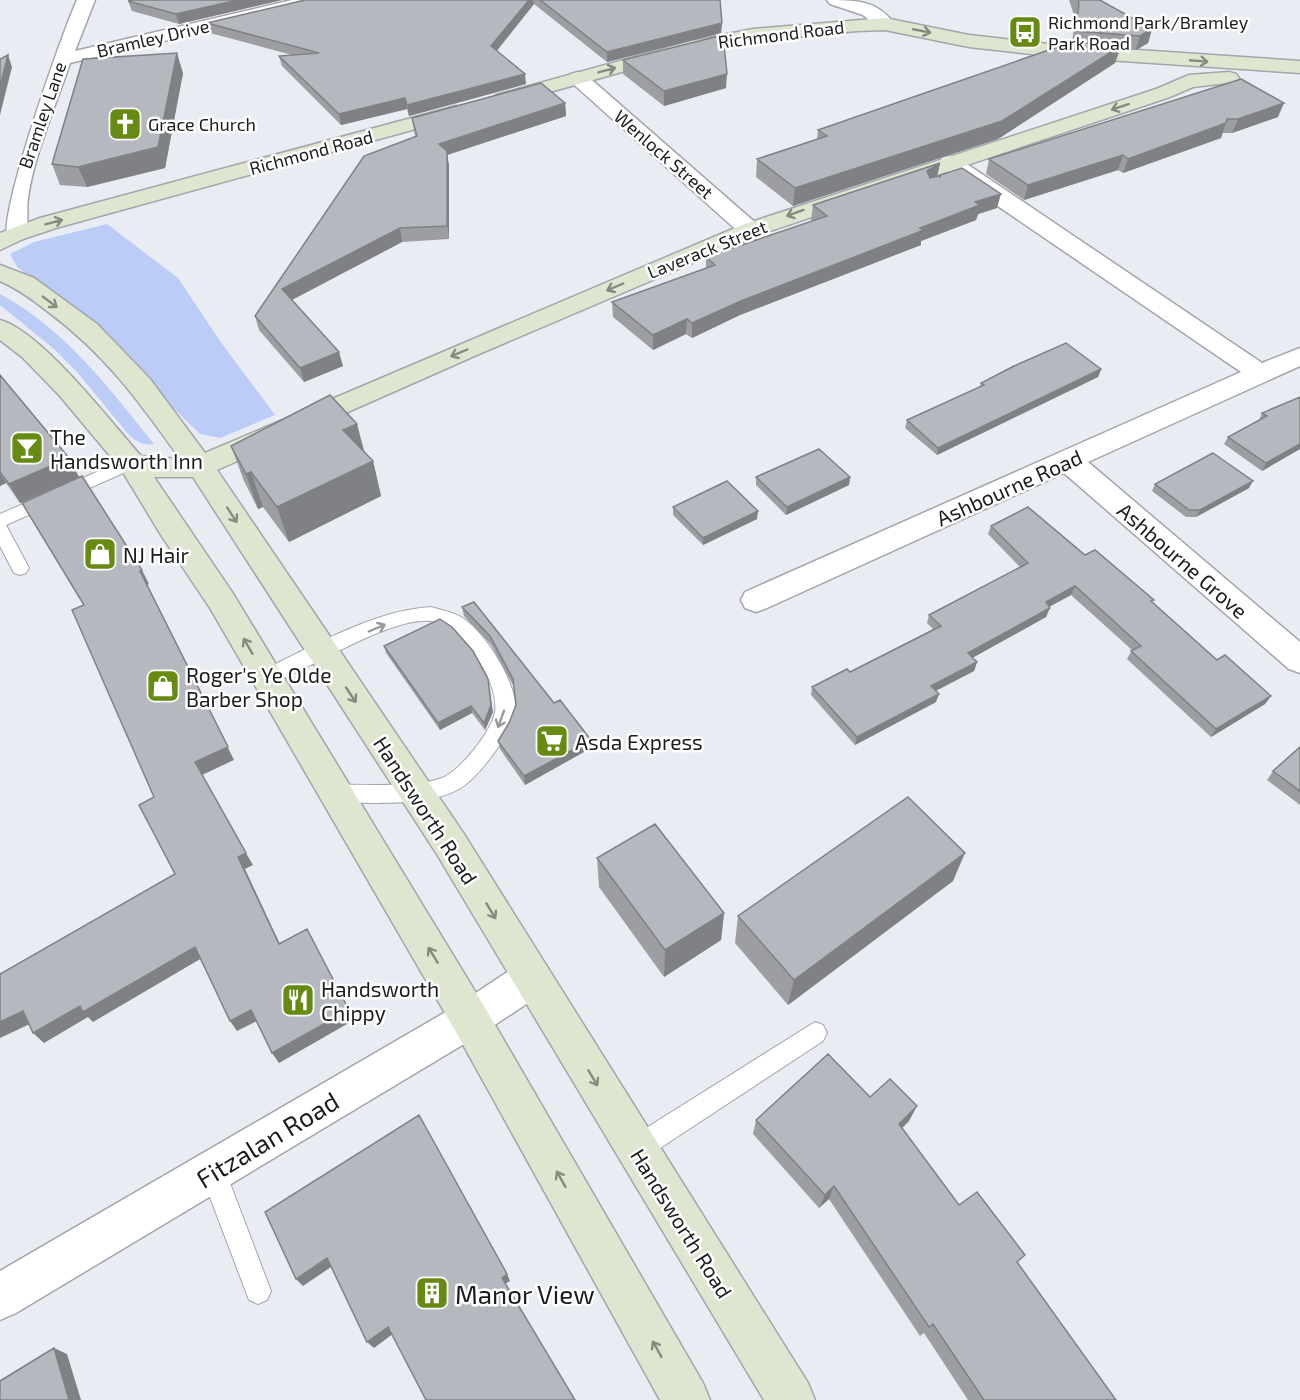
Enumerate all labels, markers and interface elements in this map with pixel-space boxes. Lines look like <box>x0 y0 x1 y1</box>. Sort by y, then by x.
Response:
place label: Richmond Park/Bramley Park Road <box>1048 11 1249 54</box>
street label: Bramley Drive <box>95 14 211 62</box>
bus stop icon: Richmond Park/Bramley Park Road <box>1007 14 1043 50</box>
street label: Richmond Road <box>717 15 845 53</box>
one-way arrow <box>912 26 932 37</box>
one-way arrow <box>1189 56 1209 67</box>
street label: Bramley Lane <box>13 59 71 171</box>
one-way arrow <box>597 64 616 76</box>
one-way arrow <box>1111 102 1130 113</box>
street label: Wenlock Street <box>610 105 718 203</box>
church icon: Grace Church <box>107 106 143 142</box>
place label: Grace Church <box>148 113 256 135</box>
street label: Richmond Road <box>247 125 375 179</box>
one-way arrow <box>786 209 805 220</box>
street label: Laverack Street <box>644 215 770 283</box>
one-way arrow <box>44 216 63 227</box>
one-way arrow <box>606 282 624 293</box>
one-way arrow <box>42 295 58 308</box>
one-way arrow <box>450 348 468 359</box>
place label: The Handsworth Inn <box>50 424 203 473</box>
bar icon: The Handsworth Inn <box>9 430 45 466</box>
street label: Ashbourne Road <box>932 444 1086 530</box>
street label: Ashbourne Grove <box>1113 497 1253 623</box>
one-way arrow <box>226 506 238 522</box>
shop icon: NJ Hair <box>82 536 118 572</box>
place label: NJ Hair <box>123 542 189 567</box>
one-way arrow <box>368 622 386 633</box>
one-way arrow <box>241 637 253 654</box>
place label: Roger's Ye Olde Barber Shop <box>186 662 331 711</box>
shop icon: Roger's Ye Olde Barber Shop <box>145 668 181 704</box>
one-way arrow <box>345 686 358 703</box>
one-way arrow <box>495 709 506 727</box>
supermarket icon: Asda Express <box>534 723 570 759</box>
place label: Asda Express <box>575 729 703 754</box>
street label: Handsworth Road <box>369 731 483 889</box>
one-way arrow <box>486 902 498 919</box>
one-way arrow <box>426 947 438 964</box>
place label: Handsworth Chippy <box>321 976 439 1025</box>
restaurant icon: Handsworth Chippy <box>280 982 316 1018</box>
one-way arrow <box>587 1069 599 1086</box>
street label: Fitzalan Road <box>190 1084 344 1194</box>
street label: Handsworth Road <box>626 1144 738 1302</box>
one-way arrow <box>555 1171 567 1188</box>
building icon: Manor View <box>414 1275 450 1311</box>
place label: Manor View <box>455 1278 595 1309</box>
one-way arrow <box>651 1341 663 1358</box>

